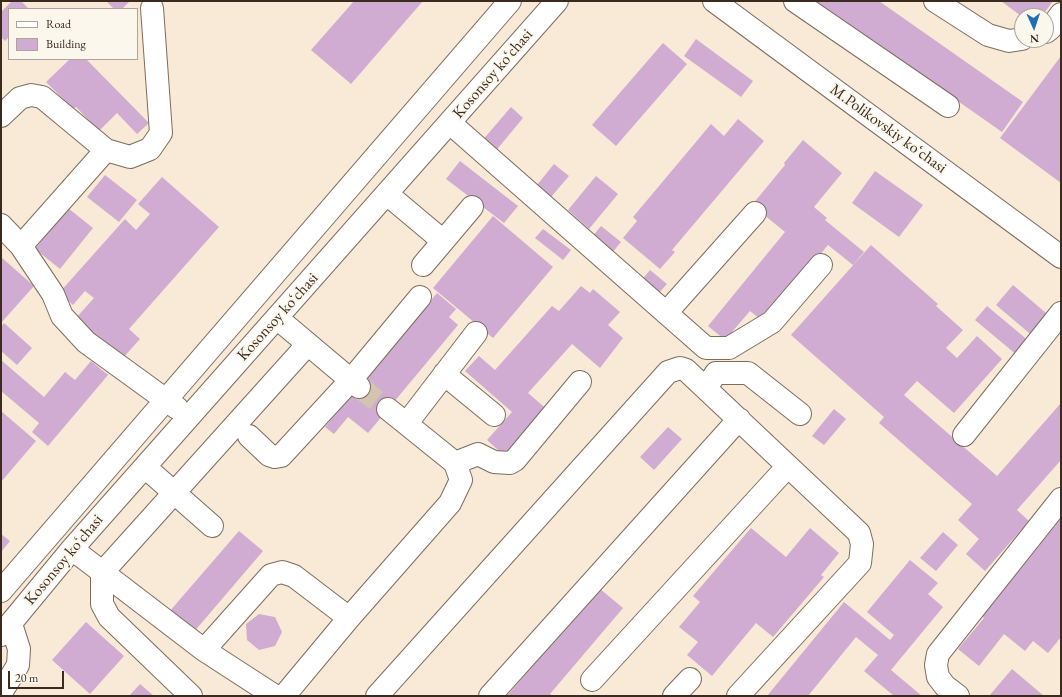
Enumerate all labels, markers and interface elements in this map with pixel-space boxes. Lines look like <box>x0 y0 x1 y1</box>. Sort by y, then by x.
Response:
legend <box>8 8 138 60</box>
north arrow <box>1014 8 1054 48</box>
text: Road <box>46 16 71 32</box>
street label: Kosonsoy koʻchasi <box>449 25 537 123</box>
text: N <box>1030 32 1039 46</box>
text: Building <box>46 36 86 52</box>
street label: M.Polikovskiy koʻchasi <box>826 80 950 178</box>
street label: Kosonsoy koʻchasi <box>233 269 323 365</box>
street label: Kosonsoy koʻchasi <box>21 511 107 609</box>
scale bar <box>10 663 66 689</box>
text: 20 m <box>15 670 38 686</box>

